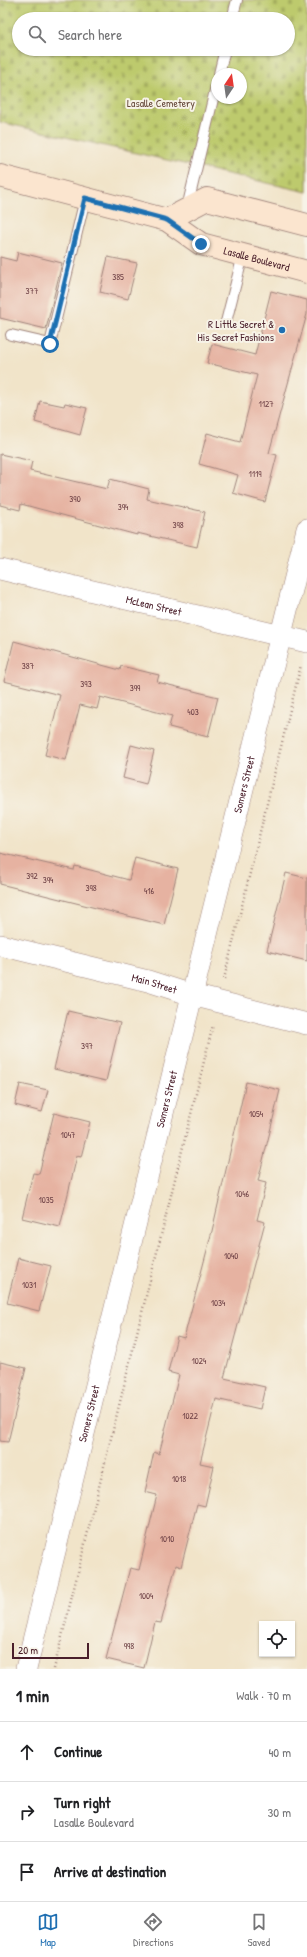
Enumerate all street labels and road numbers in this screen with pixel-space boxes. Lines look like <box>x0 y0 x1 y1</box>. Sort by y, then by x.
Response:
street label: Lasalle Boulevard <box>222 243 292 274</box>
street label: McLean Street <box>124 592 183 619</box>
street label: Somers Street <box>230 754 258 814</box>
street label: Main Street <box>130 970 179 997</box>
street label: Somers Street <box>153 1069 180 1129</box>
street label: Somers Street <box>75 1384 103 1444</box>

